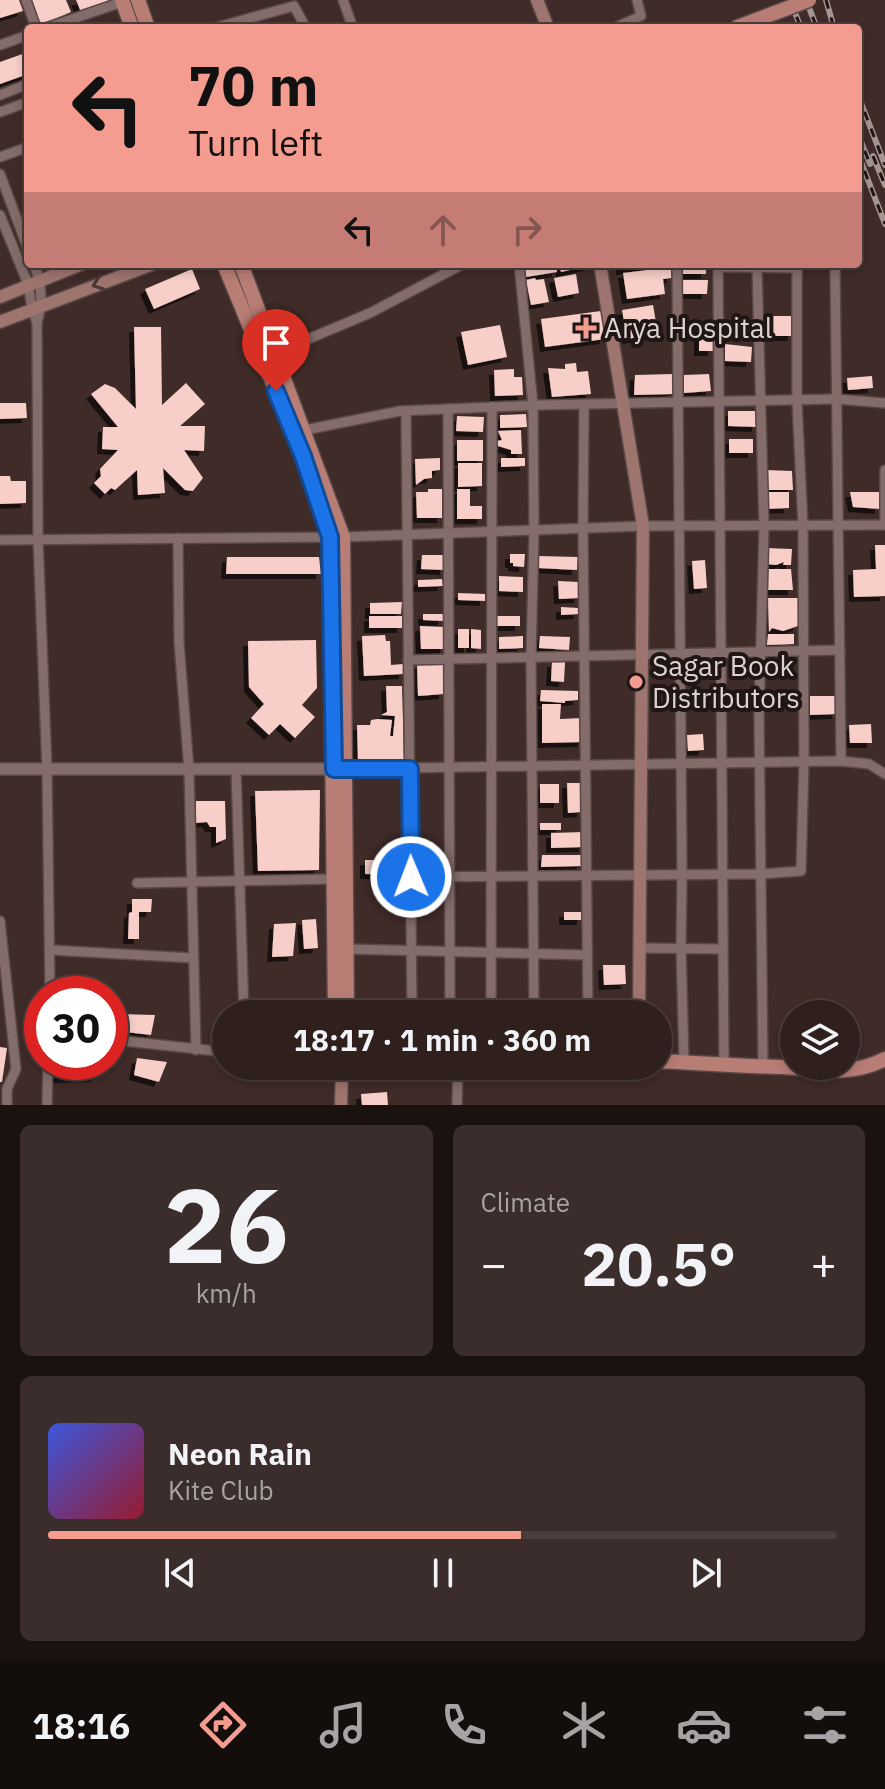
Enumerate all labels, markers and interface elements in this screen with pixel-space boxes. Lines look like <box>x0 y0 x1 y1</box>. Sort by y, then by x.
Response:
text: 70 m <box>188 49 318 121</box>
icon: left <box>56 56 160 160</box>
text: Turn left <box>188 119 323 166</box>
icon: left <box>337 208 381 252</box>
icon: ahead <box>421 208 465 252</box>
icon: right <box>505 208 549 252</box>
one-way arrow <box>92 275 106 291</box>
pin <box>242 309 310 391</box>
place label: Arya Hospital <box>604 309 772 346</box>
marker: Arya Hospital <box>575 317 597 339</box>
icon: arrive <box>254 321 298 365</box>
place label: Sagar Book Distributors <box>652 647 800 716</box>
marker: Sagar Book Distributors <box>627 673 645 691</box>
position arrow <box>369 835 453 919</box>
speed limit sign: 30 <box>24 976 128 1080</box>
map controls <box>780 1000 860 1080</box>
button: layers <box>780 1000 860 1080</box>
text: 18:17 · 1 min · 360 m <box>293 1020 591 1059</box>
text: 26 <box>164 1156 289 1292</box>
text: Climate <box>481 1185 570 1219</box>
text: 20.5° <box>581 1224 736 1303</box>
text: − <box>481 1235 507 1292</box>
text: + <box>811 1235 837 1292</box>
text: km/h <box>196 1276 257 1310</box>
text: Neon Rain <box>168 1434 312 1473</box>
text: Kite Club <box>168 1473 273 1507</box>
icon: previous <box>158 1551 202 1595</box>
icon: pause <box>421 1551 465 1595</box>
icon: next <box>684 1551 728 1595</box>
icon: directions <box>195 1697 251 1753</box>
icon: music <box>315 1697 371 1753</box>
icon: phone <box>436 1697 492 1753</box>
icon: climate <box>556 1697 612 1753</box>
icon: car <box>676 1697 732 1753</box>
icon: filters <box>797 1697 853 1753</box>
text: 18:16 <box>32 1702 130 1749</box>

